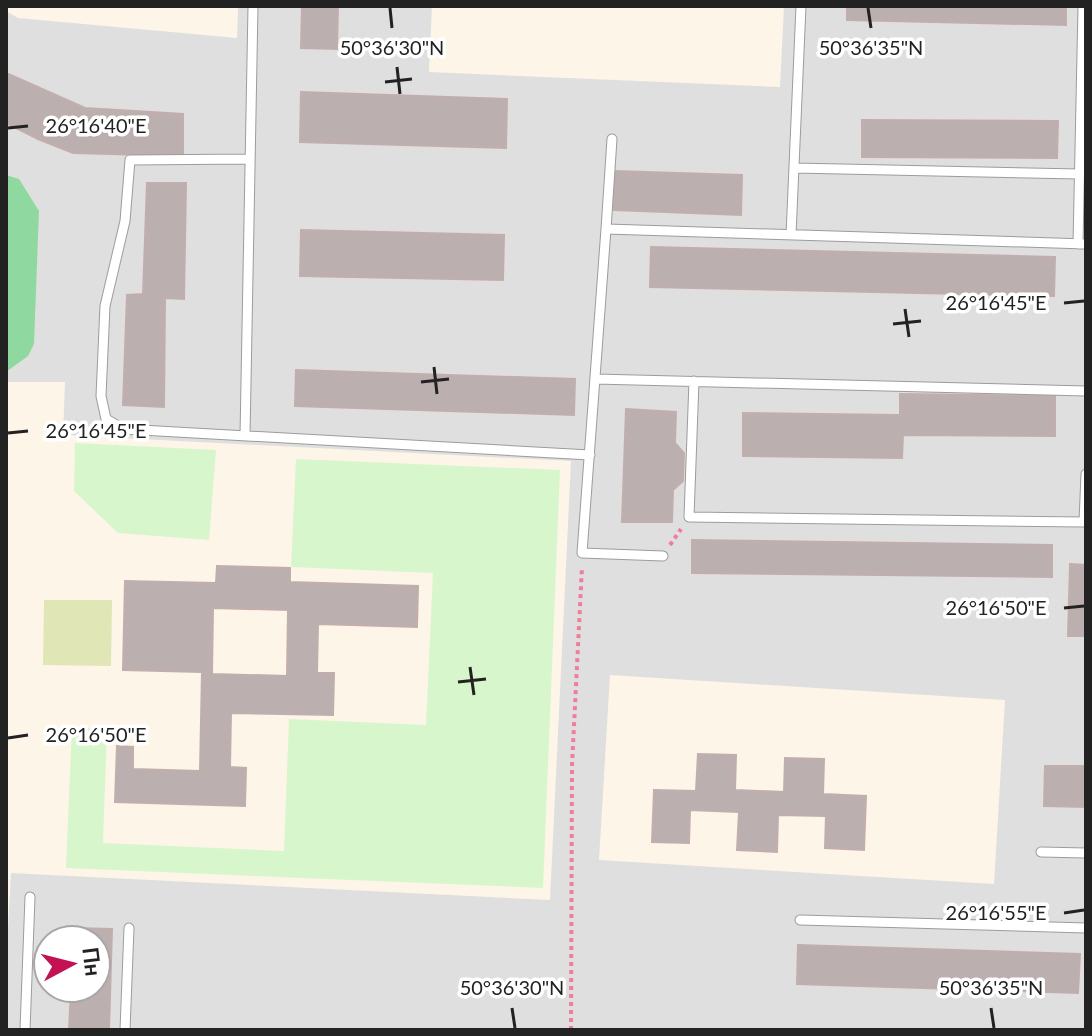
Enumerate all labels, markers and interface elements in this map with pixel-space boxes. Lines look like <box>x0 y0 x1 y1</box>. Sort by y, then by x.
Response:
text: 50°36'30"N <box>340 35 444 59</box>
text: 50°36'35"N <box>819 35 923 59</box>
text: 26°16'40"E <box>46 113 146 137</box>
text: 26°16'45"E <box>946 290 1046 314</box>
text: 26°16'45"E <box>46 418 146 442</box>
text: 26°16'50"E <box>946 595 1046 619</box>
text: 26°16'50"E <box>46 722 146 746</box>
text: 26°16'55"E <box>946 900 1046 924</box>
north arrow <box>32 924 112 1004</box>
text: Пн <box>77 946 107 977</box>
text: 50°36'30"N <box>460 975 564 999</box>
text: 50°36'35"N <box>939 975 1043 999</box>

